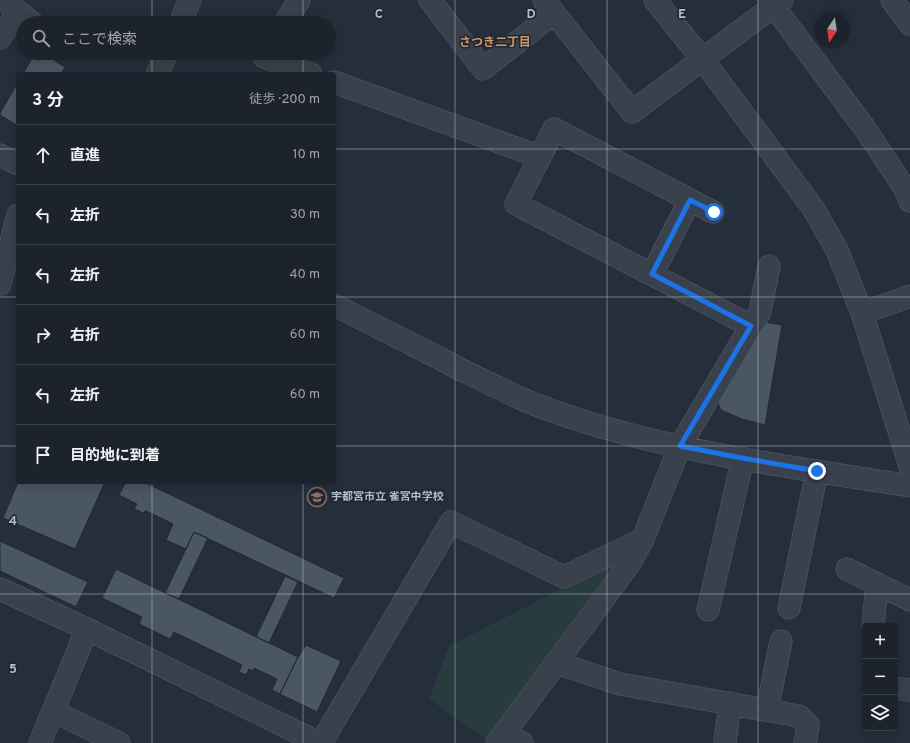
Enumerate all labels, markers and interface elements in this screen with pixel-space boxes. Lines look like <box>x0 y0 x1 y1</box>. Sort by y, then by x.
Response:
text: C <box>375 7 383 23</box>
text: D <box>526 7 536 23</box>
text: E <box>678 7 686 23</box>
north arrow <box>814 12 850 48</box>
search box <box>16 16 336 60</box>
icon: search <box>30 27 52 49</box>
text: ここで検索 <box>62 31 137 50</box>
district label: さつき二丁目 <box>459 35 531 51</box>
text: 3 分 <box>32 90 63 112</box>
text: 徒歩 · 200 m <box>249 92 320 108</box>
icon: ahead <box>32 144 54 166</box>
text: 直進 <box>70 147 100 166</box>
text: 10 m <box>293 147 320 163</box>
route start <box>705 203 723 221</box>
icon: left <box>32 204 54 226</box>
text: 左折 <box>70 207 100 226</box>
text: 30 m <box>290 207 320 223</box>
icon: left <box>32 264 54 286</box>
text: 左折 <box>70 267 100 286</box>
text: 40 m <box>290 267 320 283</box>
icon: right <box>32 324 54 346</box>
text: 右折 <box>70 327 100 346</box>
text: 60 m <box>290 327 320 343</box>
icon: left <box>32 384 54 406</box>
text: 左折 <box>70 387 100 406</box>
text: 60 m <box>290 387 320 403</box>
icon: arrive <box>32 444 54 466</box>
text: 目的地に到着 <box>70 447 160 466</box>
route end <box>808 462 826 480</box>
school or university icon: 宇都宮市立 雀宮中学校 <box>306 486 328 508</box>
place label: 宇都宮市立 雀宮中学校 <box>331 490 444 504</box>
text: 4 <box>9 514 17 530</box>
map controls <box>862 623 898 731</box>
button: + <box>862 623 898 659</box>
button: − <box>862 659 898 695</box>
text: 5 <box>9 662 17 678</box>
button: layers <box>862 695 898 731</box>

